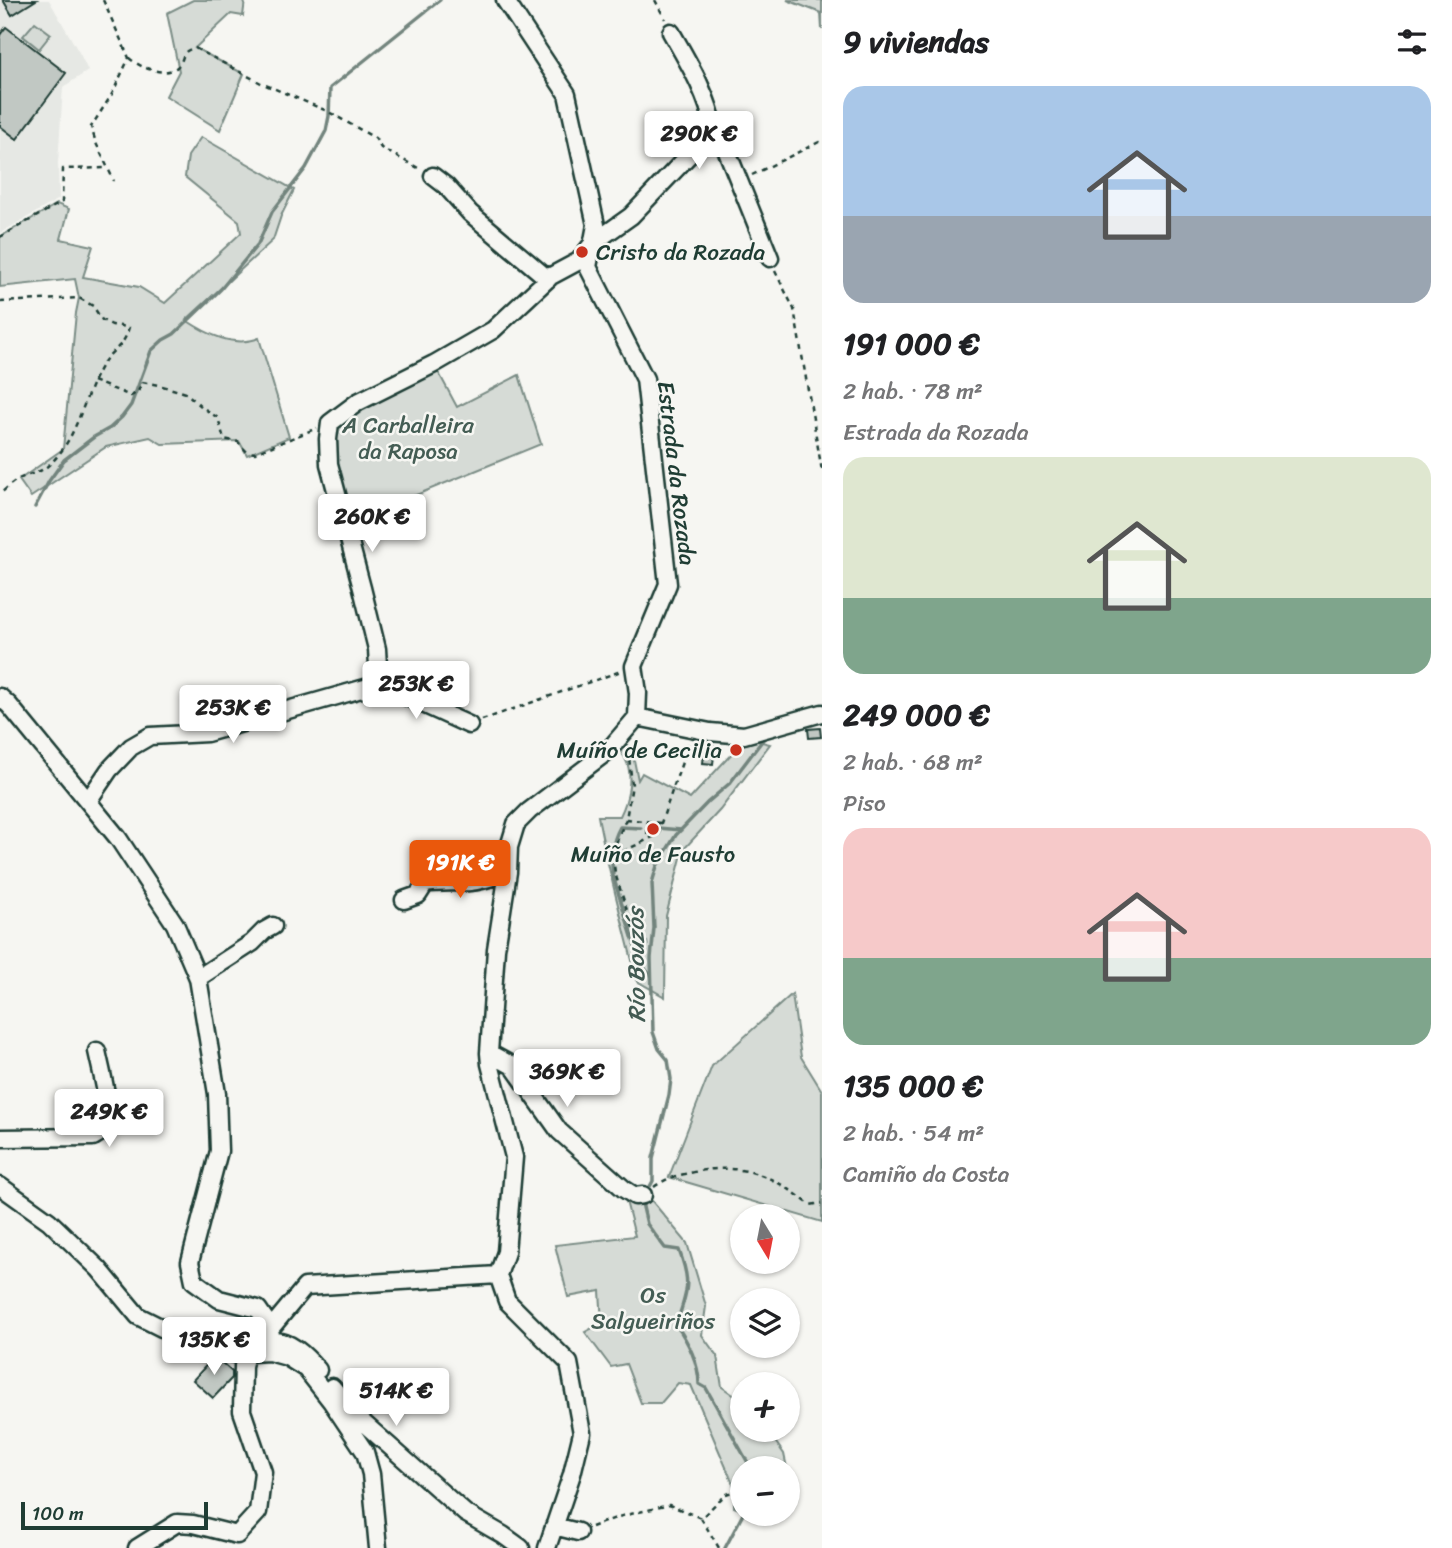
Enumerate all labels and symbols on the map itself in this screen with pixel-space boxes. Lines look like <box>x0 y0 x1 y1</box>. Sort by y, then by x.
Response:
pin: 290K € <box>642 111 756 171</box>
place label: Cristo da Rozada <box>596 232 766 273</box>
marker: Cristo da Rozada <box>574 244 590 260</box>
street label: Estrada da Rozada <box>645 379 708 568</box>
park label: A Carballeira da Raposa <box>341 405 474 472</box>
pin: 260K € <box>315 494 429 554</box>
pin: 253K € <box>359 662 473 721</box>
pin: 253K € <box>176 686 290 745</box>
place label: Muíño de Cecilia <box>557 730 722 771</box>
marker: Muíño de Cecilia <box>728 742 744 758</box>
marker: Muíño de Fausto <box>645 821 661 837</box>
place label: Muíño de Fausto <box>571 834 735 875</box>
pin: 191K € <box>403 841 517 900</box>
water label: Río Bouzós <box>614 904 658 1023</box>
pin: 369K € <box>510 1050 624 1109</box>
pin: 249K € <box>52 1090 166 1149</box>
north arrow <box>730 1204 800 1274</box>
park label: Os Salgueiriños <box>591 1275 715 1342</box>
pin: 135K € <box>157 1318 271 1377</box>
pin: 514K € <box>339 1368 453 1428</box>
scale bar <box>21 1499 208 1531</box>

